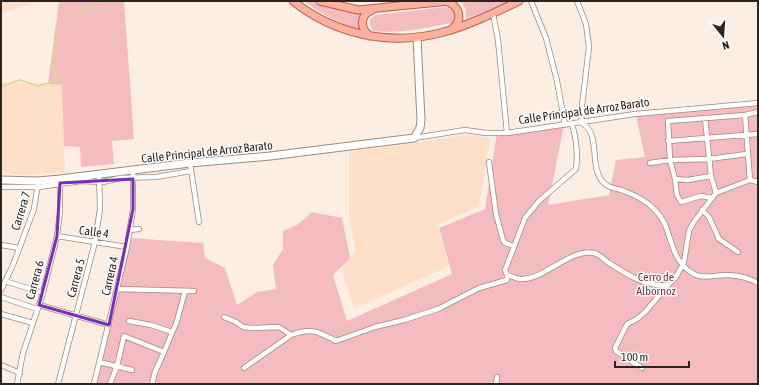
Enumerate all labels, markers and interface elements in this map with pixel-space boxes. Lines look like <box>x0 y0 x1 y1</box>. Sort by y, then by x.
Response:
north arrow <box>703 16 743 56</box>
text: N <box>721 39 731 52</box>
street label: Calle Principal de Arroz Barato <box>518 95 651 127</box>
street label: Calle Principal de Arroz Barato <box>141 138 274 166</box>
street label: Carrera 7 <box>9 190 34 232</box>
street label: Calle 4 <box>78 223 110 241</box>
street label: Carrera 4 <box>99 255 121 297</box>
street label: Carrera 5 <box>64 257 88 299</box>
street label: Carrera 6 <box>23 259 47 301</box>
park label: Cerro de Albornoz <box>636 270 676 298</box>
scale bar <box>615 343 689 369</box>
text: 100 m <box>621 350 648 364</box>

